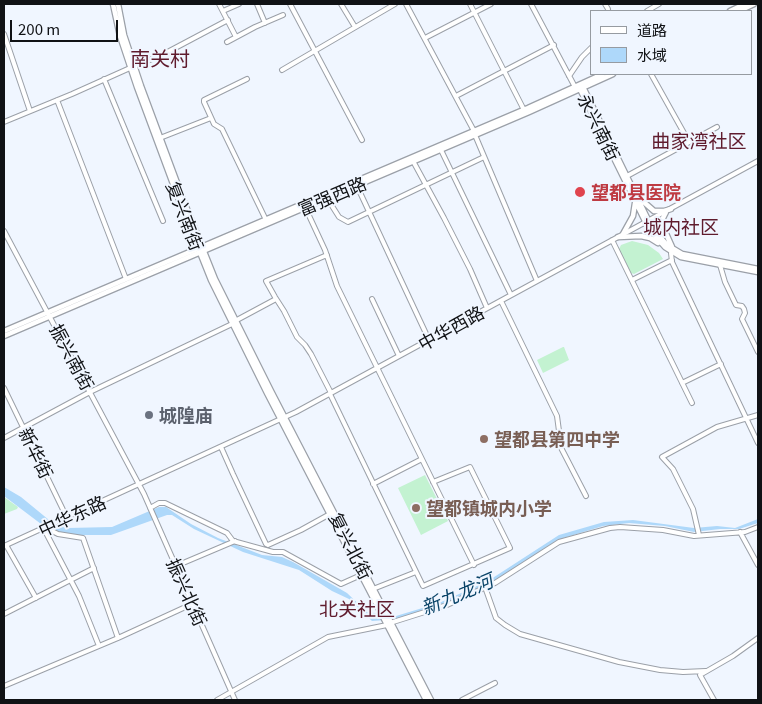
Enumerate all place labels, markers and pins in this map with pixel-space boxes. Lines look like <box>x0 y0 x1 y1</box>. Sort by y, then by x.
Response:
place label: 望都县医院 <box>591 181 681 203</box>
marker: 望都县医院 <box>573 185 587 199</box>
place label: 城隍庙 <box>159 404 213 426</box>
marker: 城隍庙 <box>143 409 155 421</box>
place label: 望都县第四中学 <box>494 428 620 450</box>
marker: 望都县第四中学 <box>478 433 490 445</box>
place label: 望都镇城内小学 <box>426 497 552 519</box>
marker: 望都镇城内小学 <box>410 502 422 514</box>

